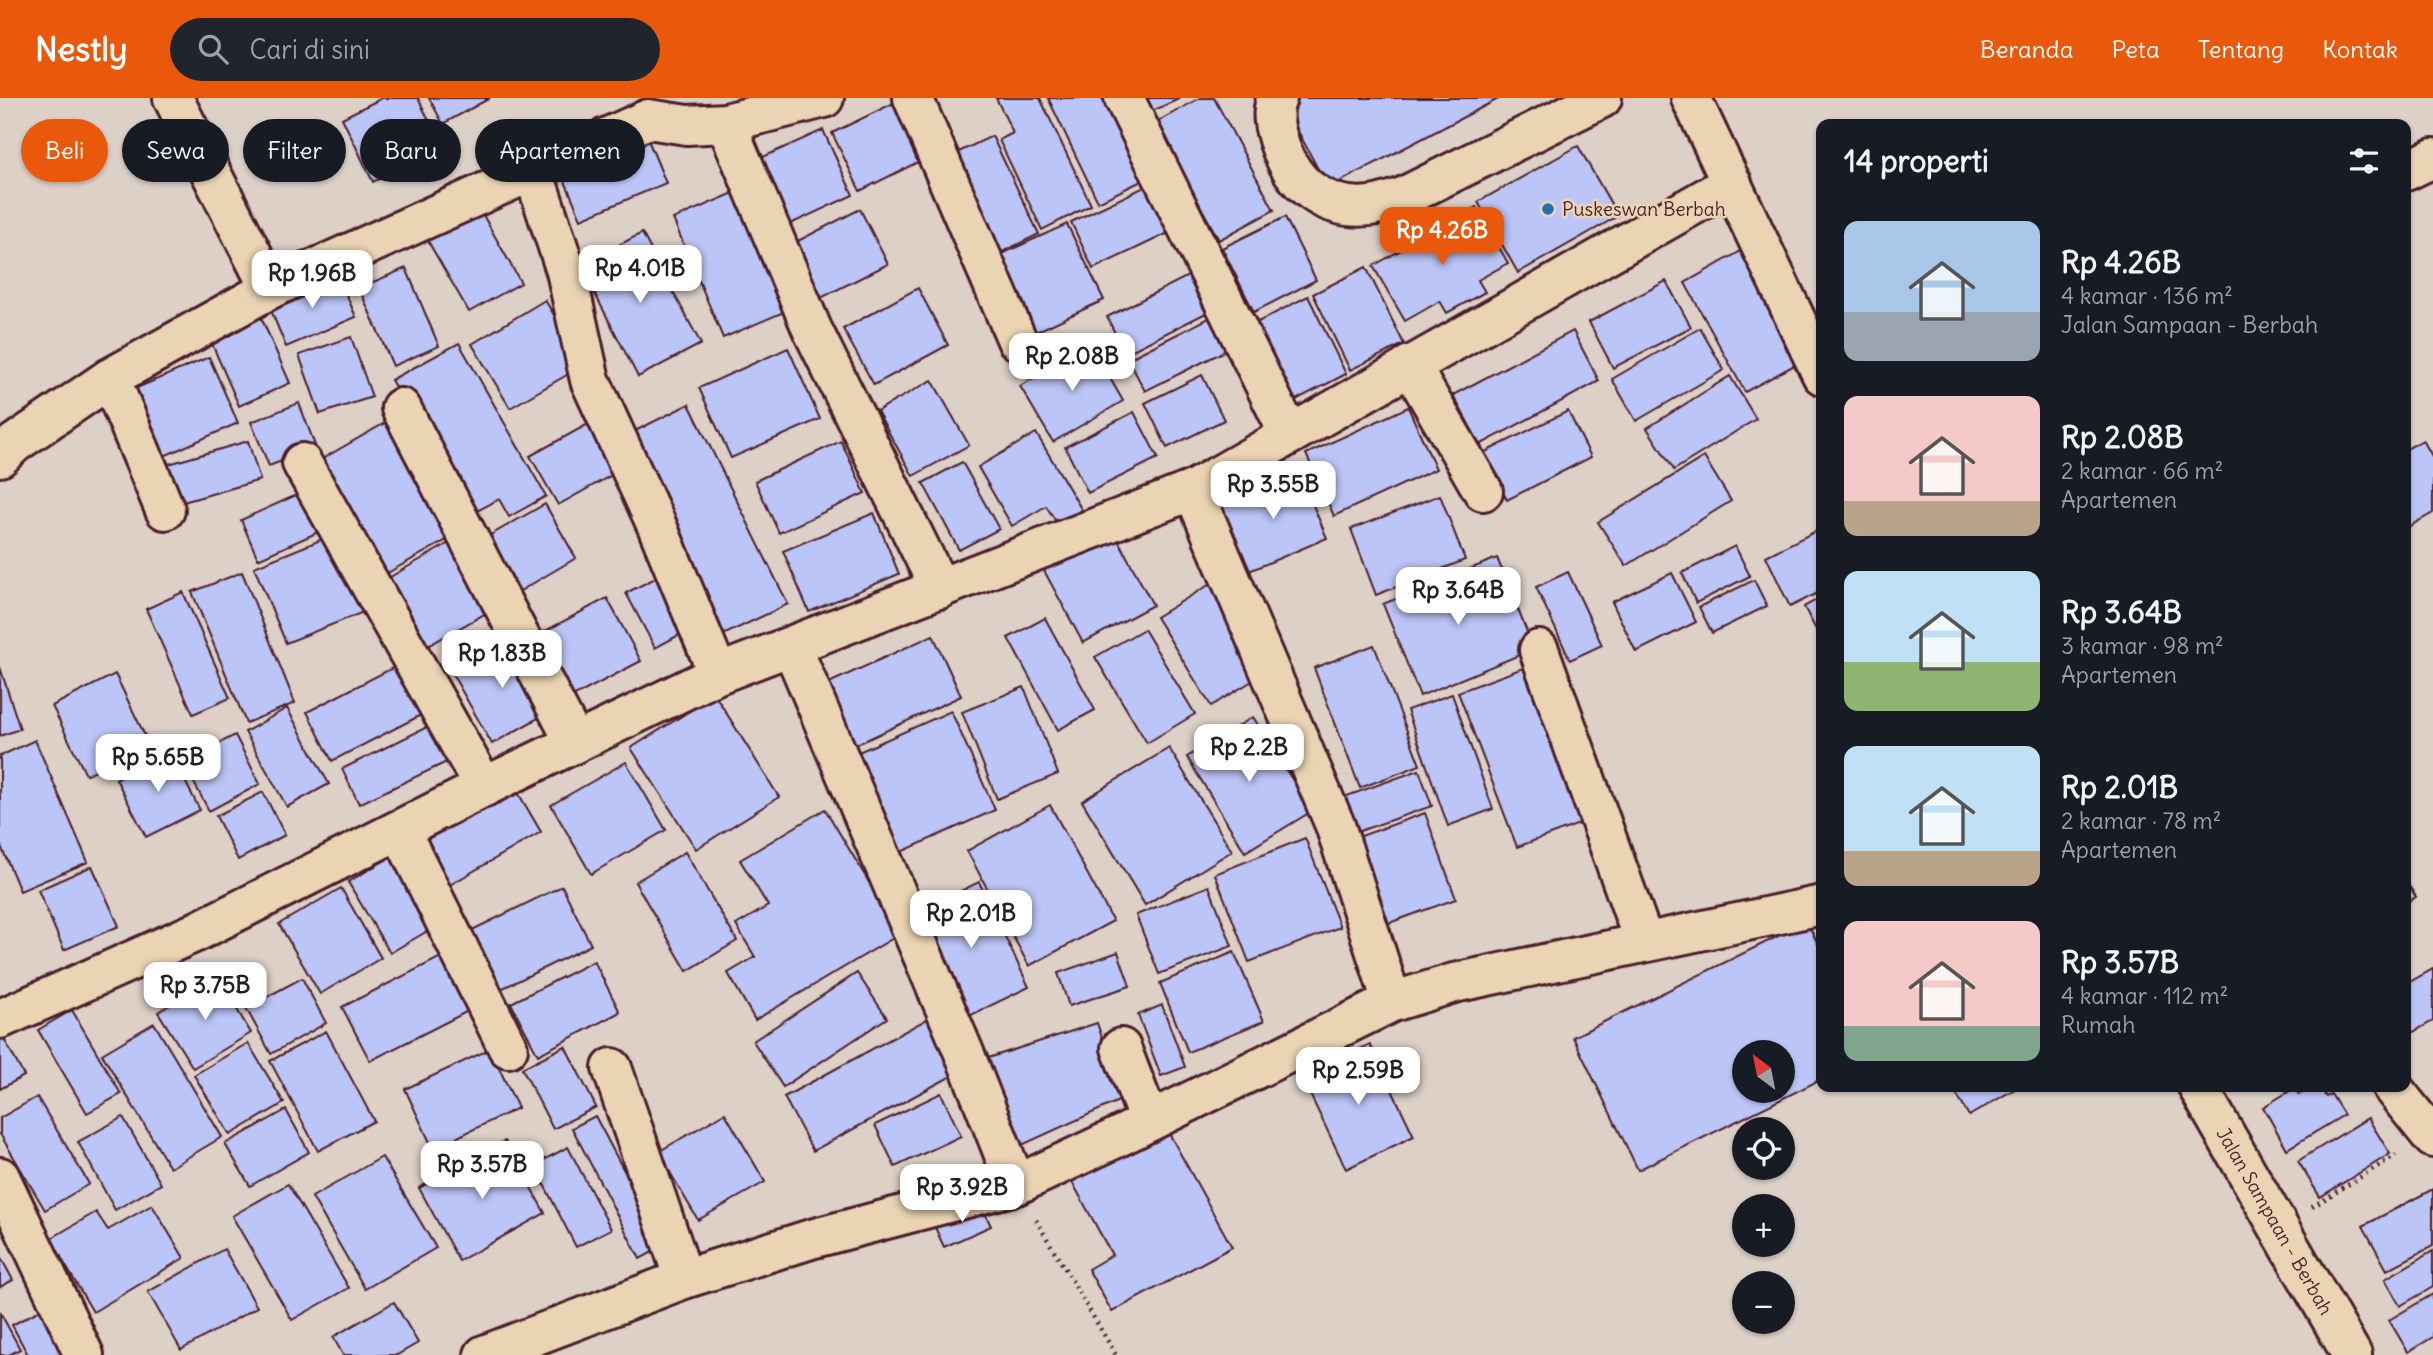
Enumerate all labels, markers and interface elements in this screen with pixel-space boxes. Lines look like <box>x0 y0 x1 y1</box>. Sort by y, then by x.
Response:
search box <box>170 18 660 81</box>
text: Nestly <box>35 28 128 70</box>
icon: search <box>194 30 232 68</box>
text: Cari di sini <box>250 33 370 66</box>
text: Beranda <box>1980 34 2073 64</box>
text: Peta <box>2111 34 2160 64</box>
text: Tentang <box>2198 34 2284 64</box>
text: Kontak <box>2322 34 2398 64</box>
chip: Beli <box>21 119 108 182</box>
chip: Sewa <box>122 119 229 182</box>
chip: Filter <box>243 119 346 182</box>
chip: Baru <box>360 119 461 182</box>
chip: Apartemen <box>475 119 645 182</box>
text: 14 properti <box>1844 142 1989 180</box>
icon: filters <box>2345 142 2383 180</box>
place label: Puskeswan Berbah <box>1562 197 1726 221</box>
marker: Puskeswan Berbah <box>1540 201 1556 217</box>
pin: Rp 4.26B <box>1370 208 1514 267</box>
text: Rp 4.26B <box>1396 215 1488 244</box>
text: Rp 4.26B <box>2061 243 2181 281</box>
pin: Rp 4.01B <box>568 246 712 305</box>
icon: home <box>1900 249 1984 333</box>
pin: Rp 1.96B <box>240 250 384 310</box>
text: Rp 4.01B <box>595 253 685 282</box>
text: Rp 1.96B <box>268 258 356 287</box>
text: 4 kamar · 136 m² <box>2061 281 2233 310</box>
text: Jalan Sampaan - Berbah <box>2061 310 2318 339</box>
pin: Rp 2.08B <box>1000 334 1144 393</box>
text: Rp 2.08B <box>1025 341 1119 370</box>
text: Rp 2.08B <box>2061 418 2184 456</box>
icon: home <box>1900 424 1984 508</box>
text: 2 kamar · 66 m² <box>2061 456 2223 485</box>
pin: Rp 3.55B <box>1201 462 1345 521</box>
text: Rp 3.55B <box>1227 469 1319 498</box>
text: Apartemen <box>2061 485 2177 514</box>
pin: Rp 3.64B <box>1386 568 1530 627</box>
text: Rp 3.64B <box>1412 575 1504 604</box>
text: Rp 3.64B <box>2061 593 2182 631</box>
icon: home <box>1900 599 1984 683</box>
pin: Rp 1.83B <box>430 630 574 690</box>
text: 3 kamar · 98 m² <box>2061 631 2224 660</box>
text: Rp 1.83B <box>458 638 546 667</box>
text: Apartemen <box>2061 660 2177 689</box>
pin: Rp 2.2B <box>1184 724 1314 784</box>
text: Rp 2.2B <box>1210 732 1288 761</box>
pin: Rp 5.65B <box>86 734 230 794</box>
text: Rp 5.65B <box>112 742 204 771</box>
text: Rp 2.01B <box>2061 768 2178 806</box>
icon: home <box>1900 774 1984 858</box>
text: 2 kamar · 78 m² <box>2061 806 2221 835</box>
text: Apartemen <box>2061 835 2177 864</box>
pin: Rp 2.01B <box>899 890 1043 950</box>
text: Rp 2.01B <box>926 898 1016 927</box>
text: Rp 3.57B <box>2061 943 2179 981</box>
icon: home <box>1900 949 1984 1033</box>
pin: Rp 3.75B <box>133 962 277 1022</box>
text: Rp 3.75B <box>160 970 250 999</box>
text: 4 kamar · 112 m² <box>2061 981 2228 1010</box>
text: Rumah <box>2061 1010 2136 1039</box>
north arrow <box>1732 1040 1796 1102</box>
map controls <box>1732 1040 1795 1334</box>
pin: Rp 2.59B <box>1286 1048 1430 1107</box>
text: Rp 2.59B <box>1312 1055 1404 1084</box>
button: locate <box>1732 1117 1795 1180</box>
street label: Jalan Sampaan - Berbah <box>2211 1123 2339 1319</box>
pin: Rp 3.57B <box>410 1142 554 1201</box>
text: Rp 3.57B <box>437 1149 527 1178</box>
pin: Rp 3.92B <box>890 1164 1034 1224</box>
text: Rp 3.92B <box>916 1172 1008 1201</box>
button: + <box>1732 1194 1795 1257</box>
button: − <box>1732 1271 1795 1334</box>

